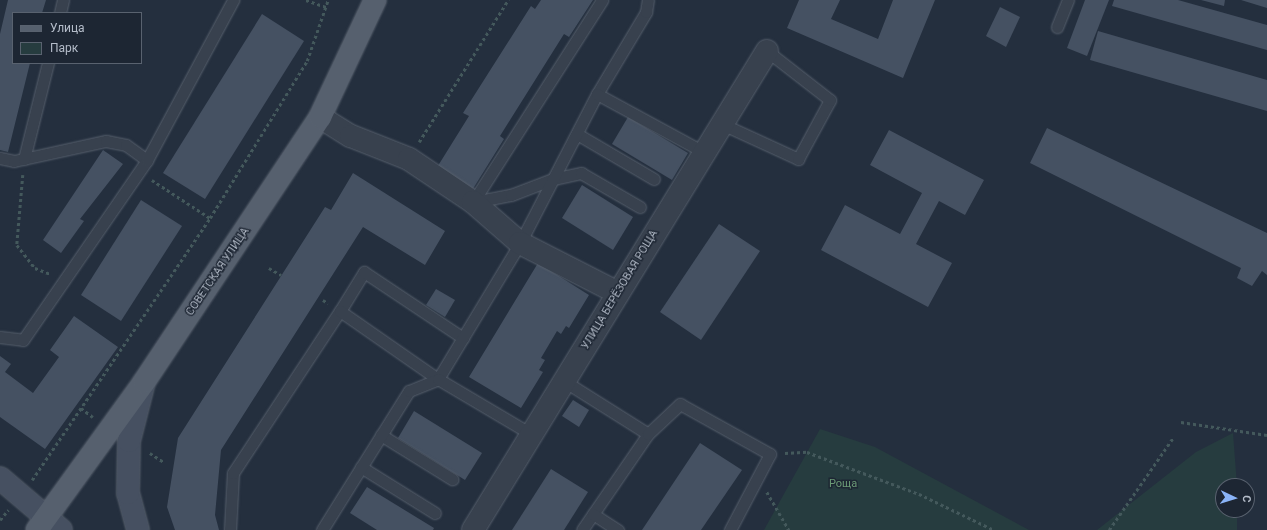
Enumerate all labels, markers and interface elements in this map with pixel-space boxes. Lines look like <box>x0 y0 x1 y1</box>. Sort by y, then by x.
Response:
legend <box>12 12 142 64</box>
text: Улица <box>50 21 85 35</box>
text: Парк <box>50 41 78 55</box>
street label: СОВЕТСКАЯ УЛИЦА <box>184 226 252 318</box>
street label: УЛИЦА БЕРЁЗОВАЯ РОЩА <box>579 228 661 352</box>
park label: Роща <box>829 477 857 491</box>
north arrow <box>1215 478 1255 518</box>
text: С <box>1240 495 1253 503</box>

